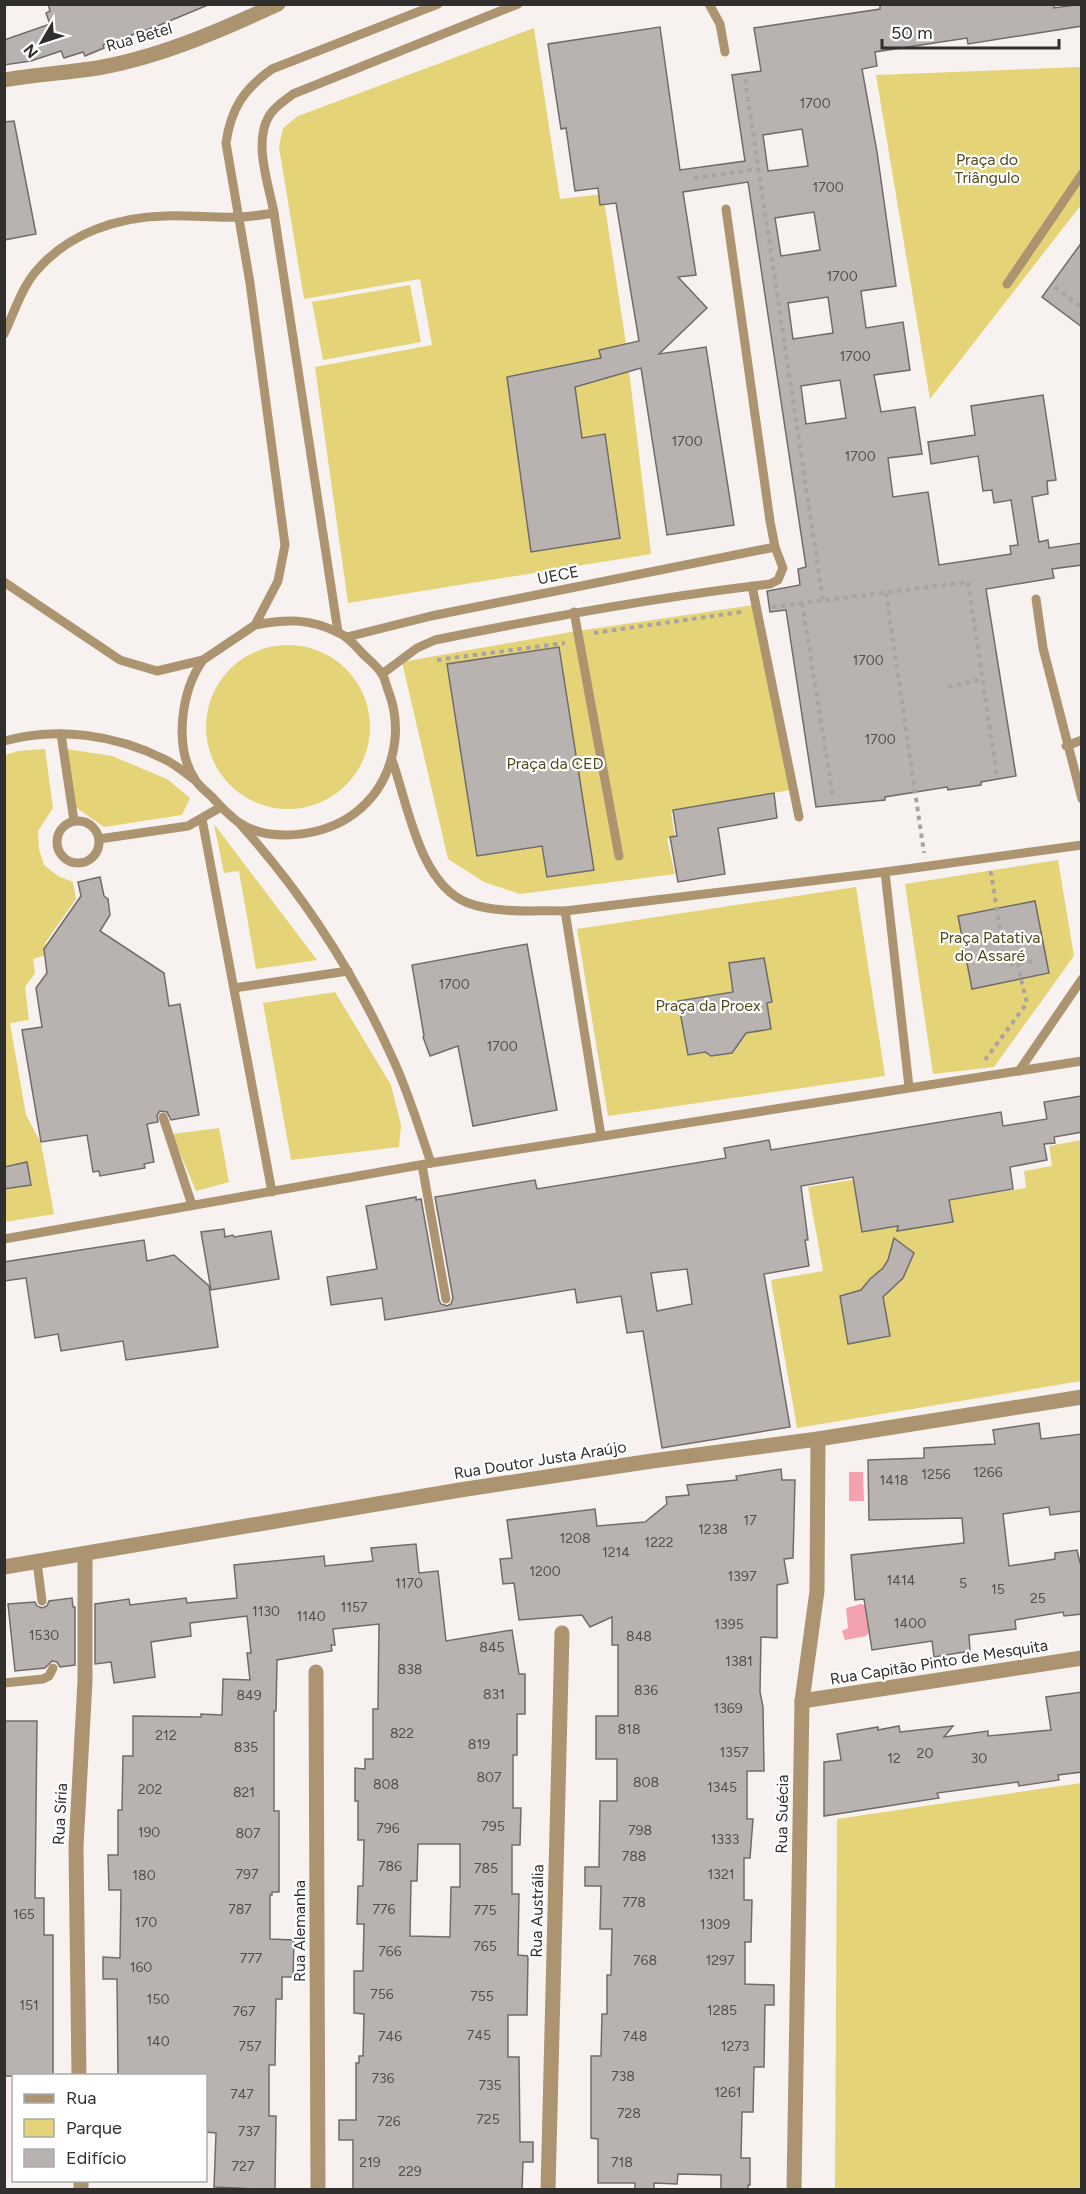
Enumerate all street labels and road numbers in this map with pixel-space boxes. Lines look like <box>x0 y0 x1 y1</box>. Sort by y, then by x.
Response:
street label: Rua Betel <box>104 19 174 55</box>
street label: UECE <box>536 562 580 588</box>
street label: Rua Doutor Justa Araújo <box>452 1437 628 1483</box>
street label: Rua Capitão Pinto de Mesquita <box>829 1635 1049 1689</box>
street label: Rua Suécia <box>772 1774 792 1854</box>
street label: Rua Síria <box>49 1783 71 1845</box>
street label: Rua Austrália <box>527 1864 547 1958</box>
street label: Rua Alemanha <box>290 1880 309 1982</box>

